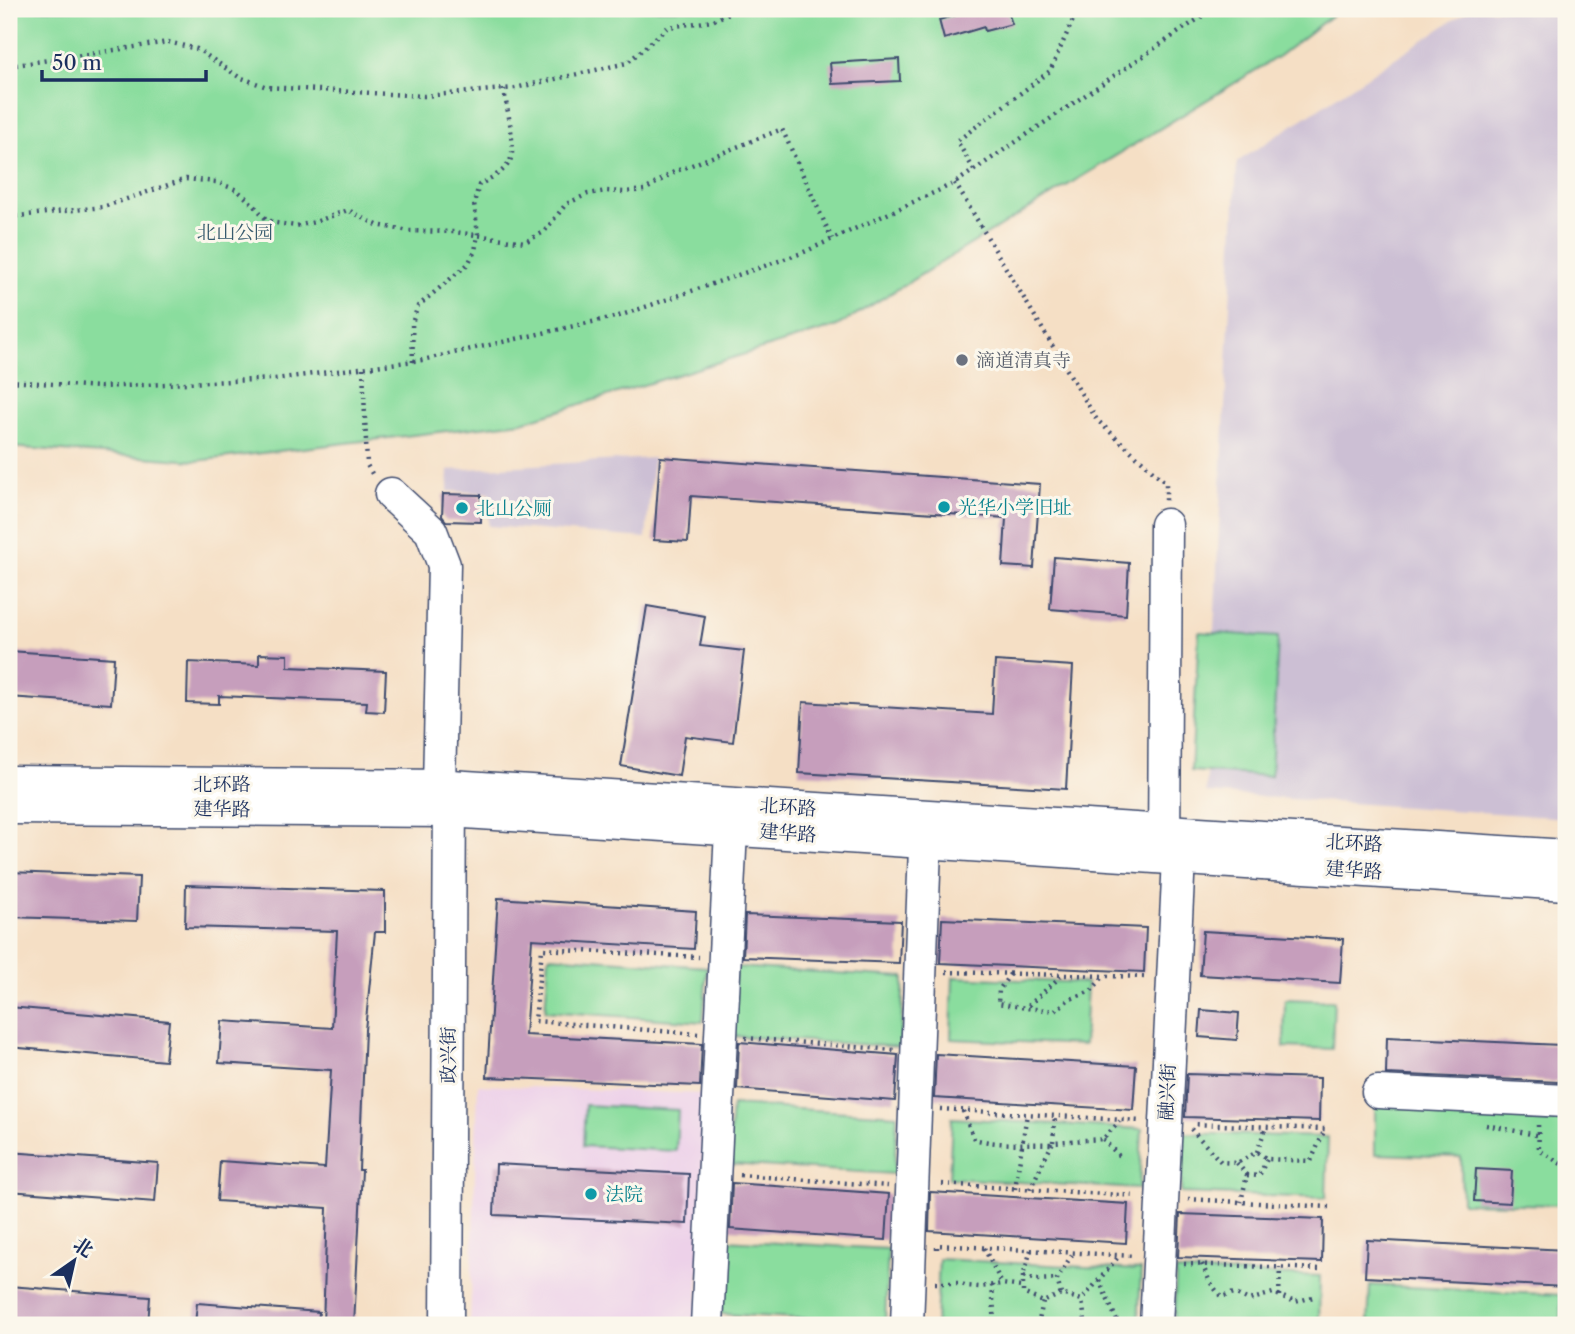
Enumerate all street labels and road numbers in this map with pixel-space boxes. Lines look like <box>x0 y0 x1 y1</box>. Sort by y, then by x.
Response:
street label: 北环路 <box>193 773 251 796</box>
street label: 北环路 <box>759 794 817 820</box>
street label: 建华路 <box>193 797 251 821</box>
street label: 建华路 <box>759 820 817 846</box>
street label: 北环路 <box>1325 830 1383 856</box>
street label: 建华路 <box>1325 857 1383 883</box>
street label: 政兴街 <box>437 1026 460 1084</box>
street label: 融兴街 <box>1154 1063 1180 1121</box>

